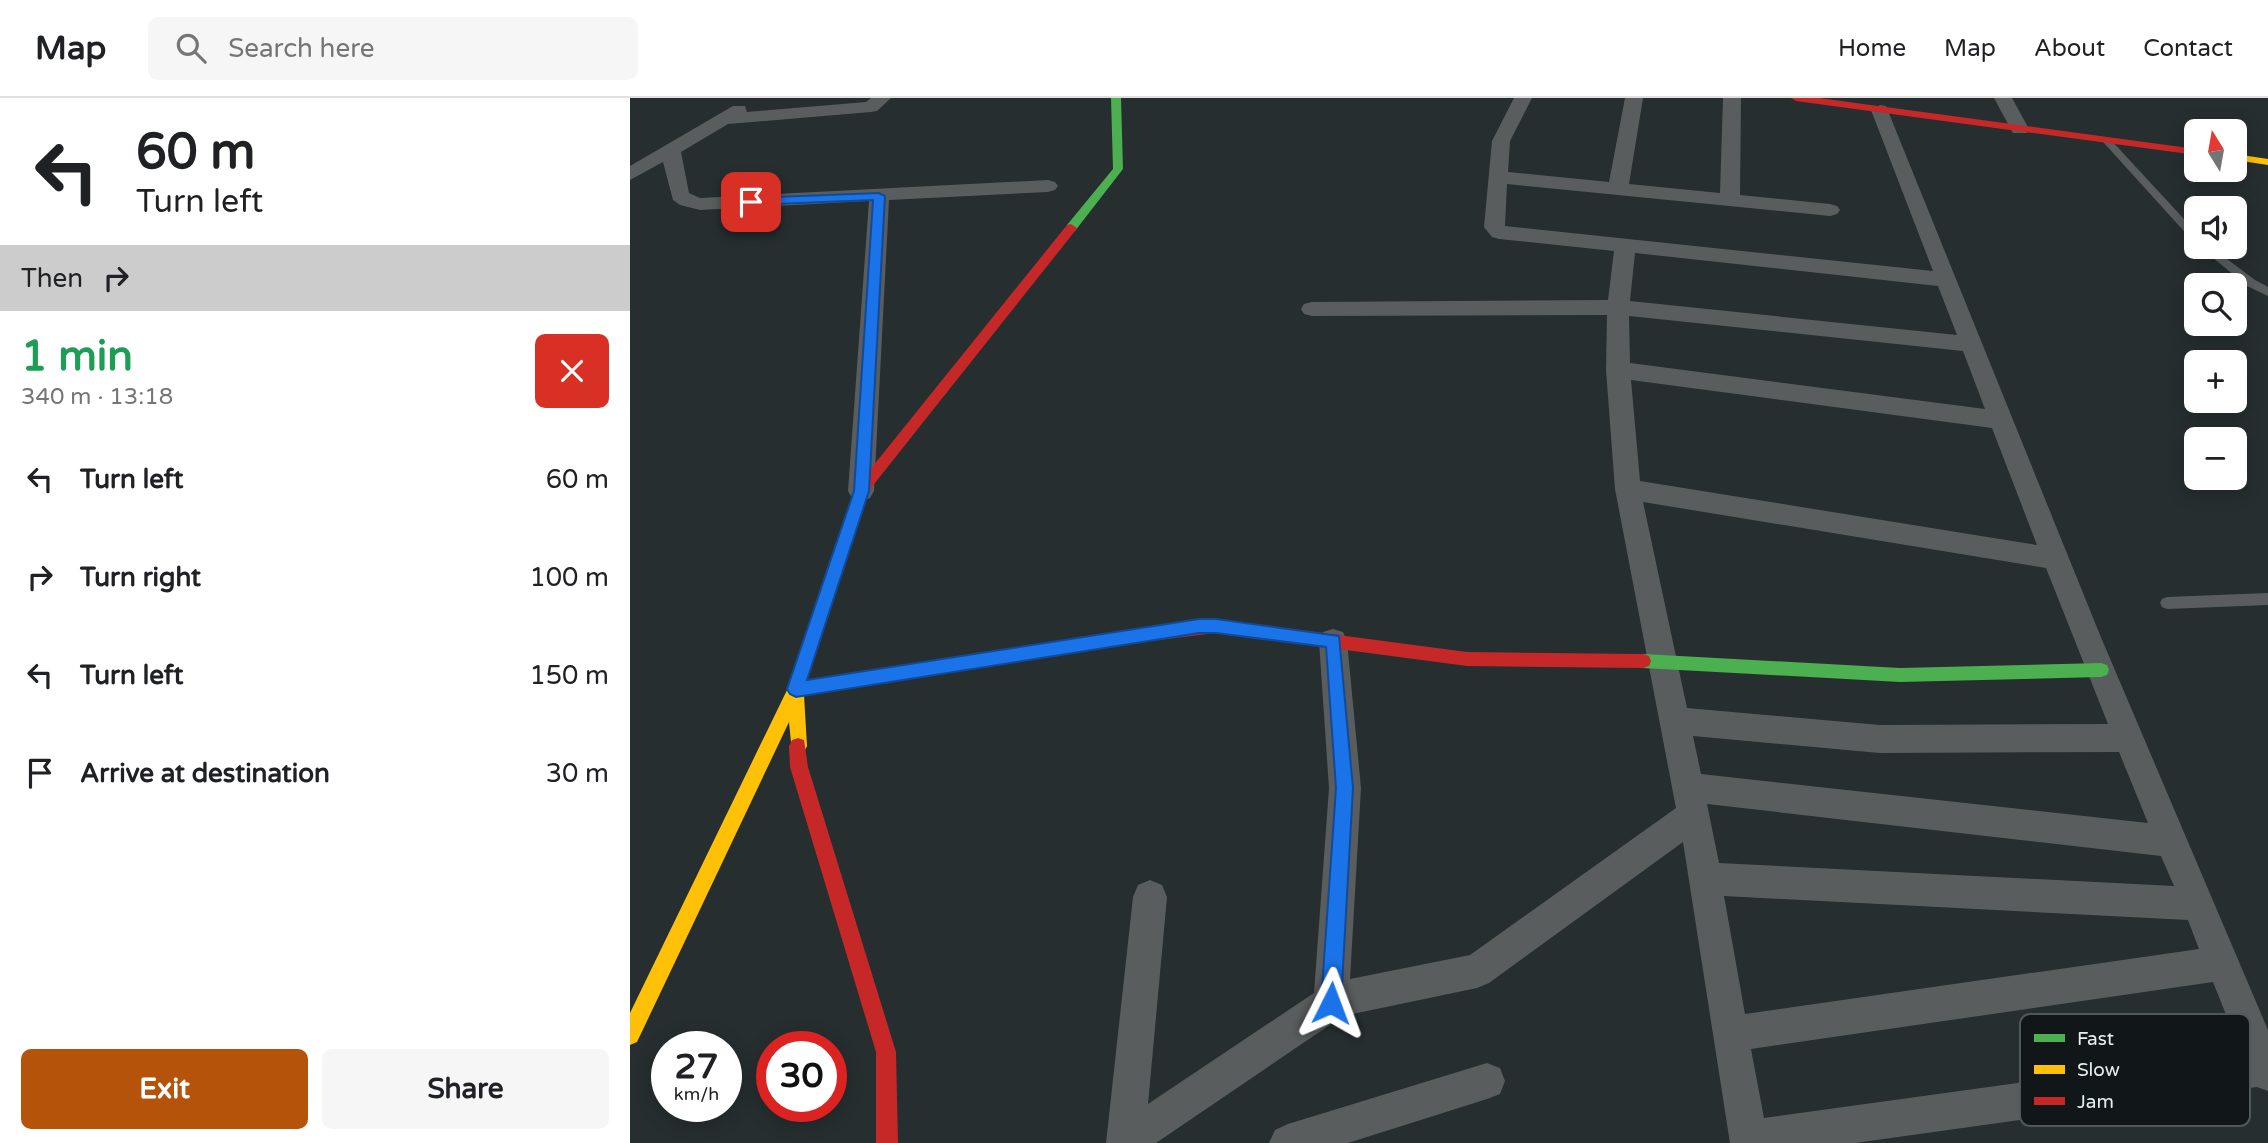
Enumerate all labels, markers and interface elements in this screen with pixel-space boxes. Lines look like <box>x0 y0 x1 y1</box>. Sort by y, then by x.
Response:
search box <box>148 17 638 80</box>
text: Map <box>35 29 106 68</box>
icon: search <box>172 29 210 67</box>
text: Search here <box>228 33 374 64</box>
text: Home <box>1838 34 1906 63</box>
text: Map <box>1944 34 1996 63</box>
text: About <box>2034 34 2105 63</box>
text: Contact <box>2143 34 2233 63</box>
north arrow <box>2184 119 2247 182</box>
map controls <box>2184 119 2247 490</box>
text: 60 m <box>136 123 255 182</box>
icon: left <box>21 126 112 217</box>
pin <box>721 172 781 232</box>
text: Turn left <box>136 183 263 221</box>
icon: arrive <box>732 183 770 221</box>
button: sound <box>2184 196 2247 259</box>
icon: right <box>97 259 135 297</box>
text: Then <box>21 263 83 294</box>
button: search <box>2184 273 2247 336</box>
text: 1 min <box>21 331 133 382</box>
button: close <box>535 334 609 408</box>
button: + <box>2184 350 2247 413</box>
text: 340 m · 13:18 <box>21 383 173 411</box>
button: − <box>2184 427 2247 490</box>
icon: left <box>21 460 59 498</box>
text: Turn left <box>80 464 183 495</box>
text: 60 m <box>546 464 609 495</box>
icon: right <box>21 558 59 596</box>
text: Turn right <box>80 562 201 593</box>
text: 100 m <box>529 562 609 593</box>
icon: left <box>21 656 59 694</box>
text: Turn left <box>80 660 183 691</box>
text: 150 m <box>529 660 609 691</box>
icon: arrive <box>21 754 59 792</box>
text: Arrive at destination <box>80 758 330 789</box>
text: 30 m <box>546 758 609 789</box>
position arrow <box>1294 966 1368 1040</box>
legend <box>2020 1014 2250 1126</box>
text: Fast <box>2077 1028 2114 1050</box>
speed limit sign: 30 <box>756 1031 847 1122</box>
text: 27 <box>675 1046 718 1088</box>
button: Exit <box>21 1049 308 1129</box>
button: Share <box>322 1049 609 1129</box>
text: Slow <box>2077 1059 2120 1081</box>
text: km/h <box>674 1083 719 1105</box>
text: Jam <box>2077 1091 2114 1113</box>

